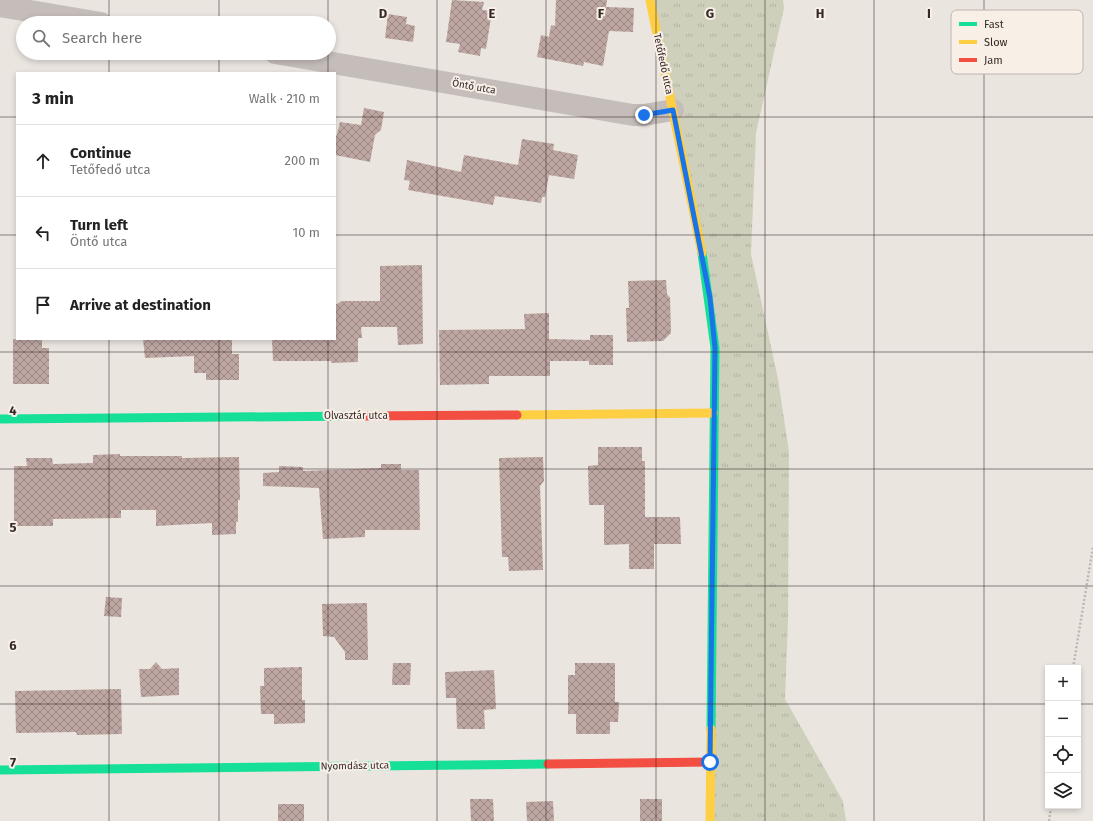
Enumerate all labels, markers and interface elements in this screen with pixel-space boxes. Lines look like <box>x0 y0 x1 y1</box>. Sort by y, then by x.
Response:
text: D <box>379 6 388 21</box>
text: E <box>489 6 496 21</box>
text: F <box>598 6 605 21</box>
text: G <box>706 6 714 21</box>
text: H <box>816 6 824 21</box>
text: I <box>927 6 931 21</box>
legend <box>951 10 1083 74</box>
search box <box>16 16 336 60</box>
text: Fast <box>984 18 1004 31</box>
icon: search <box>30 27 52 49</box>
text: Search here <box>62 29 142 47</box>
street label: Tetőfedő utca <box>651 32 676 96</box>
text: Slow <box>984 36 1008 49</box>
text: Jam <box>984 54 1003 67</box>
street label: Öntő utca <box>451 75 497 97</box>
text: 3 min <box>32 88 74 109</box>
text: Walk · 210 m <box>249 91 320 106</box>
route end <box>635 106 653 124</box>
text: Continue <box>70 144 131 162</box>
icon: ahead <box>32 150 54 172</box>
text: 200 m <box>284 153 320 168</box>
text: Tetőfedő utca <box>70 162 151 177</box>
text: Turn left <box>70 216 128 234</box>
icon: left <box>32 222 54 244</box>
text: 10 m <box>293 225 320 240</box>
text: Öntő utca <box>70 234 127 249</box>
icon: arrive <box>32 294 54 316</box>
text: Arrive at destination <box>70 296 211 314</box>
text: 4 <box>9 403 17 418</box>
street label: Olvasztár utca <box>324 410 388 422</box>
text: 5 <box>10 520 17 535</box>
text: 6 <box>9 638 17 653</box>
map controls <box>1045 665 1081 809</box>
button: + <box>1045 665 1081 701</box>
button: − <box>1045 701 1081 737</box>
button: locate <box>1045 737 1081 773</box>
route start <box>701 753 719 771</box>
text: 7 <box>10 755 16 770</box>
street label: Nyomdász utca <box>321 759 389 773</box>
button: layers <box>1045 773 1081 809</box>

